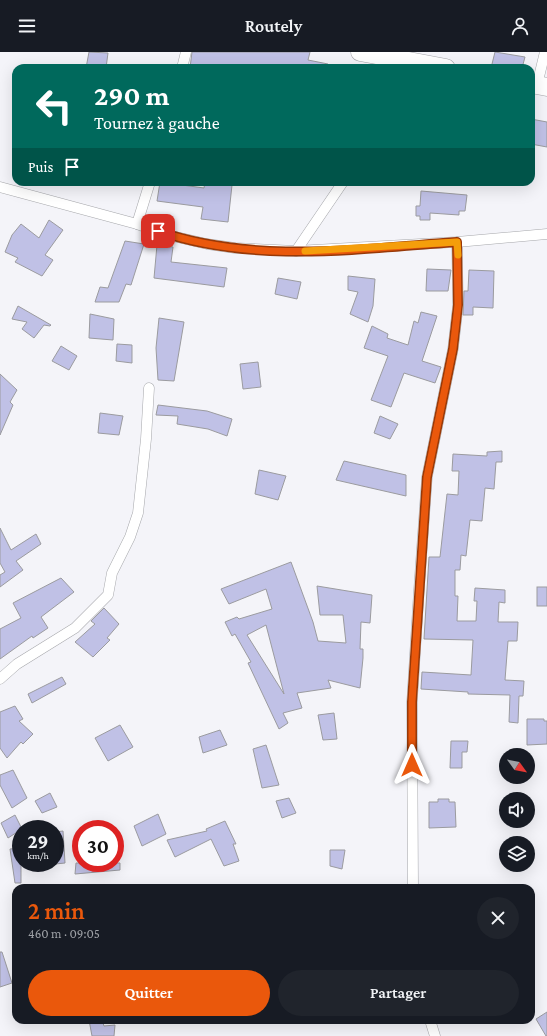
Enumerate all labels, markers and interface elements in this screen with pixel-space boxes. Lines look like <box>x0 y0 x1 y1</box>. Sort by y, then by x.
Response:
icon: menu <box>16 15 38 37</box>
icon: person <box>509 15 531 37</box>
text: Routely <box>245 16 302 36</box>
icon: left <box>28 80 80 132</box>
text: 290 m <box>94 80 170 111</box>
text: Tournez à gauche <box>94 113 220 133</box>
icon: arrive <box>61 156 83 178</box>
text: Puis <box>28 159 53 175</box>
pin <box>141 214 175 248</box>
icon: arrive <box>147 220 169 242</box>
position arrow <box>391 744 433 786</box>
north arrow <box>499 748 535 784</box>
map controls <box>499 748 535 872</box>
button: sound <box>499 792 535 828</box>
speed limit sign: 30 <box>72 820 124 872</box>
text: 29 <box>27 830 49 852</box>
button: layers <box>499 836 535 872</box>
text: km/h <box>27 850 49 861</box>
text: 2 min <box>28 897 85 924</box>
button: close <box>477 897 519 939</box>
text: 460 m · 09:05 <box>28 926 100 941</box>
button: Quitter <box>28 970 270 1016</box>
button: Partager <box>278 970 519 1016</box>

